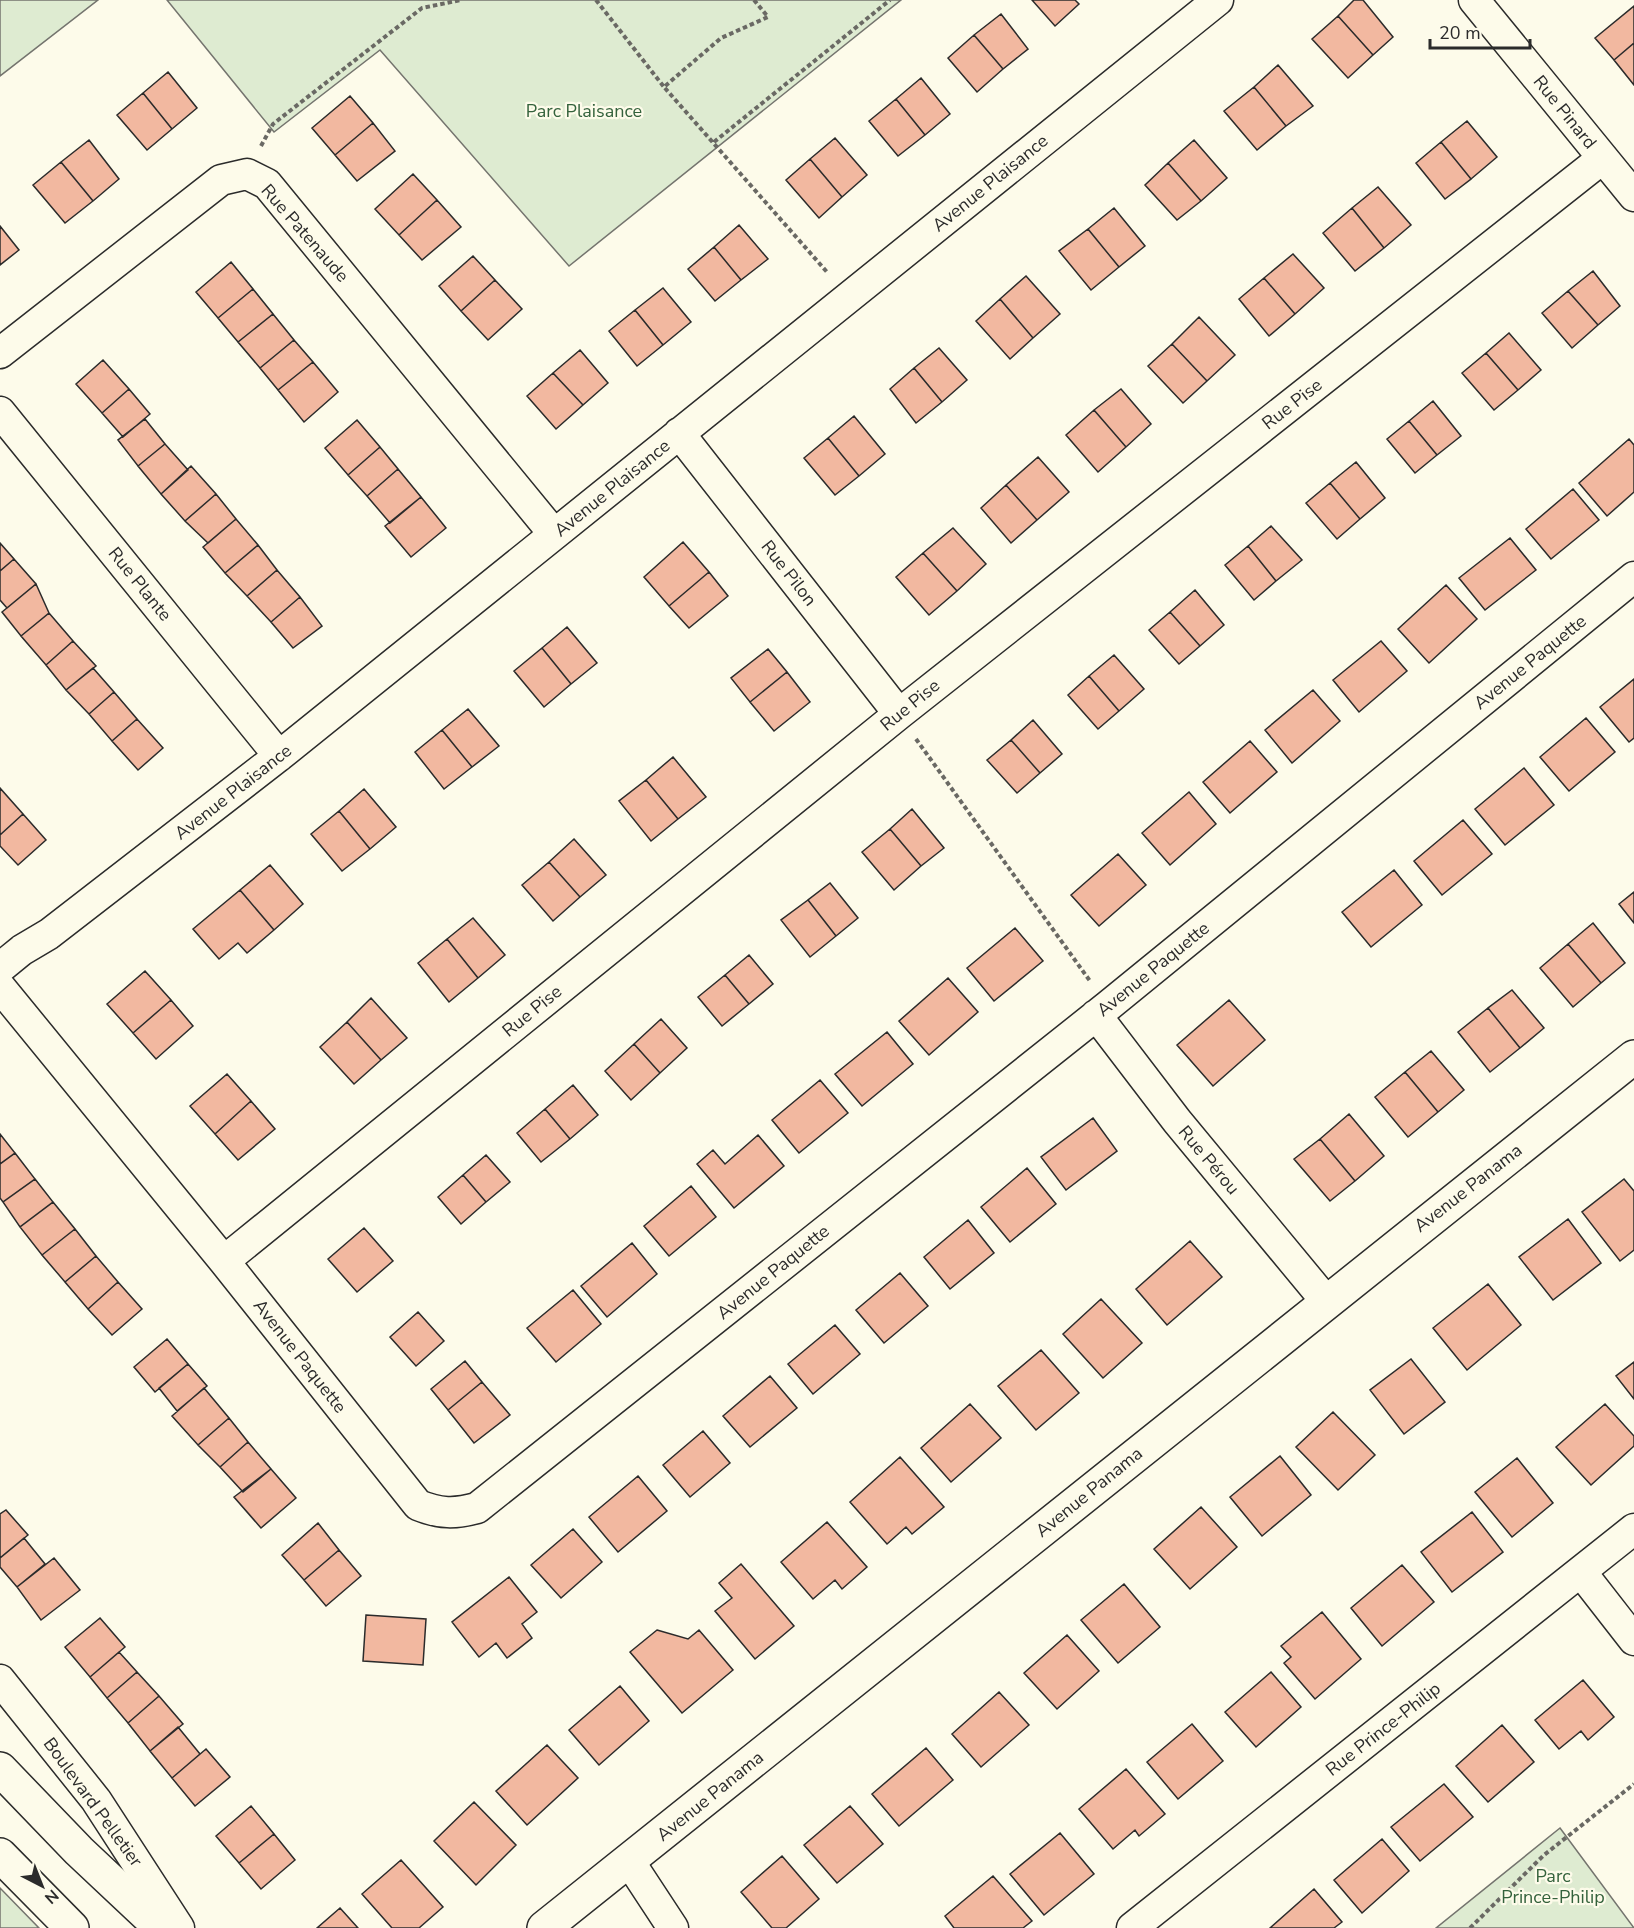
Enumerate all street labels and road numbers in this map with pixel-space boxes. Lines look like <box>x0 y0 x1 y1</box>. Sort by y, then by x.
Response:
street label: Rue Pinard <box>1528 70 1602 154</box>
street label: Avenue Plaisance <box>927 129 1053 237</box>
street label: Rue Patenaude <box>256 179 354 287</box>
street label: Rue Pise <box>1257 373 1327 435</box>
street label: Avenue Plaisance <box>549 434 675 542</box>
street label: Rue Pilon <box>756 535 822 611</box>
street label: Rue Plante <box>103 542 177 626</box>
street label: Avenue Paquette <box>1469 609 1591 715</box>
street label: Rue Pise <box>875 674 945 736</box>
street label: Avenue Plaisance <box>169 739 297 845</box>
street label: Avenue Paquette <box>1092 916 1214 1022</box>
street label: Rue Pise <box>497 980 567 1042</box>
street label: Rue Pérou <box>1173 1120 1245 1200</box>
street label: Avenue Panama <box>1409 1138 1527 1238</box>
street label: Avenue Paquette <box>712 1219 834 1325</box>
street label: Avenue Paquette <box>248 1294 352 1418</box>
street label: Avenue Panama <box>1031 1441 1147 1543</box>
street label: Rue Prince-Philip <box>1321 1677 1445 1781</box>
street label: Boulevard Pelletier <box>38 1733 148 1872</box>
street label: Avenue Panama <box>652 1745 768 1847</box>

